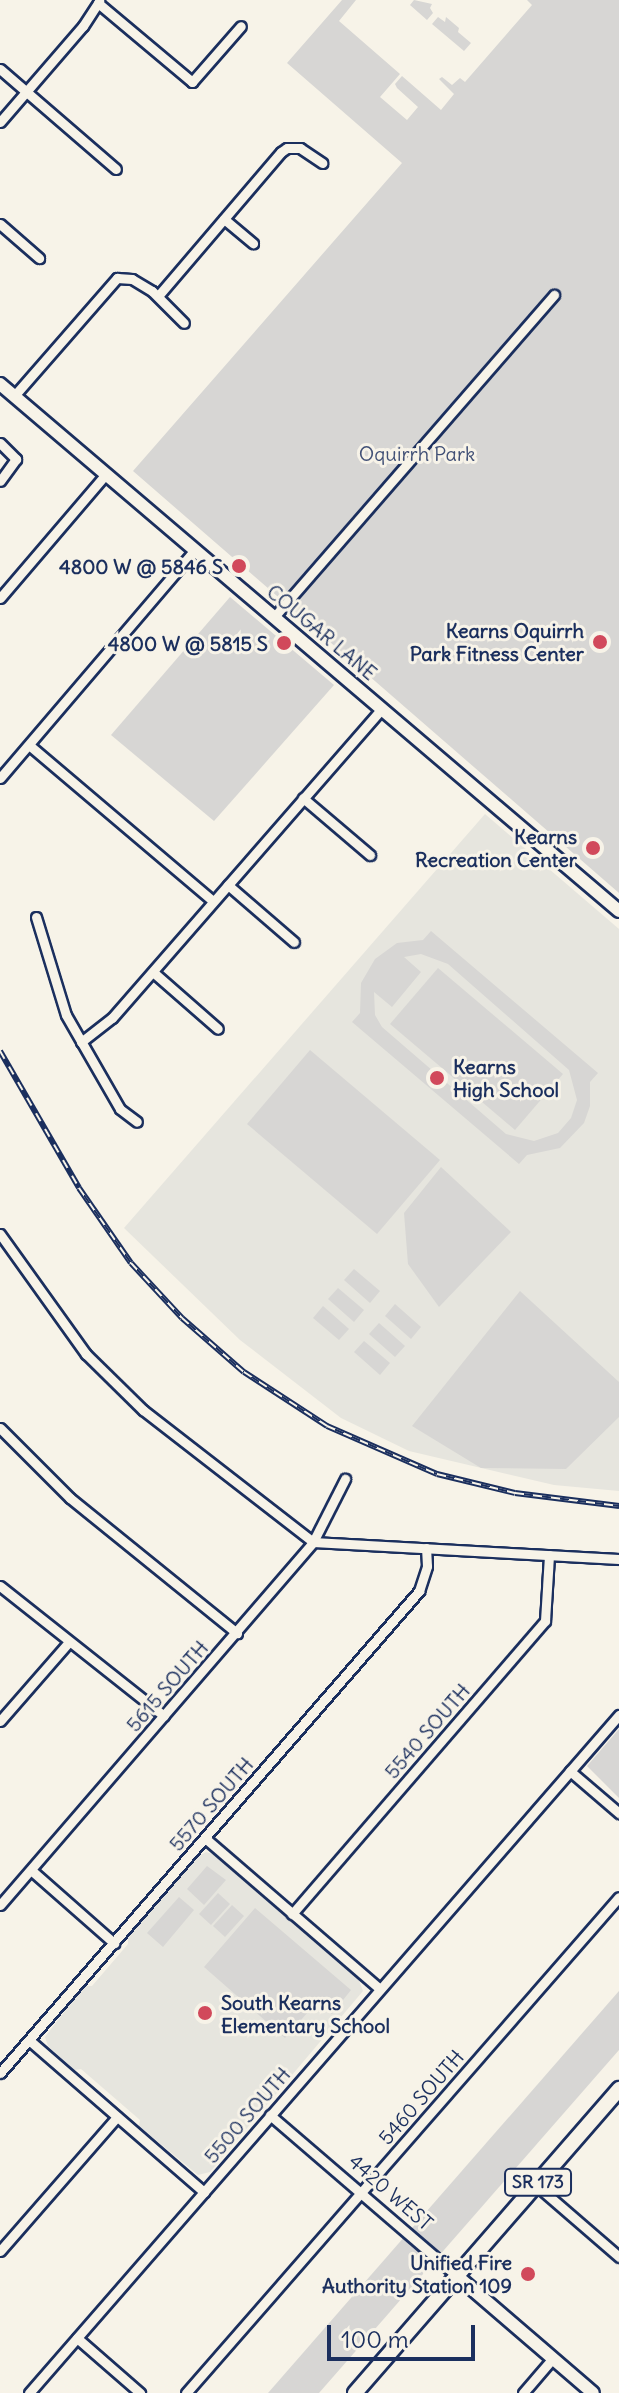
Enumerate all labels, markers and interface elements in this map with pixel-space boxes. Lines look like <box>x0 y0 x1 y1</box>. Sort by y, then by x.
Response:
park label: Oquirrh Park <box>359 441 475 465</box>
place label: 4800 W @ 5846 S <box>59 554 223 578</box>
marker: 4800 W @ 5846 S <box>230 557 248 575</box>
street label: COUGAR LANE <box>262 579 382 685</box>
place label: Kearns Oquirrh Park Fitness Center <box>410 618 584 665</box>
place label: 4800 W @ 5815 S <box>108 631 268 655</box>
marker: Kearns Oquirrh Park Fitness Center <box>591 633 609 651</box>
marker: 4800 W @ 5815 S <box>275 634 293 652</box>
place label: Kearns Recreation Center <box>415 824 577 871</box>
marker: Kearns Recreation Center <box>584 839 602 857</box>
place label: Kearns High School <box>453 1054 559 1101</box>
marker: Kearns High School <box>428 1069 446 1087</box>
street label: 5615 SOUTH <box>121 1636 213 1736</box>
street label: 5540 SOUTH <box>379 1679 475 1783</box>
street label: 5570 SOUTH <box>164 1752 258 1856</box>
place label: South Kearns Elementary School <box>221 1990 390 2037</box>
marker: South Kearns Elementary School <box>196 2004 214 2022</box>
street label: 5460 SOUTH <box>373 2045 469 2149</box>
street label: 5500 SOUTH <box>199 2062 295 2168</box>
street label: 4420 WEST <box>344 2149 438 2235</box>
road number: SR 173 <box>504 2168 572 2196</box>
place label: Unified Fire Authority Station 109 <box>322 2250 512 2297</box>
marker: Unified Fire Authority Station 109 <box>519 2265 537 2283</box>
scale bar <box>331 2309 479 2359</box>
text: 100 m <box>341 2324 409 2354</box>

